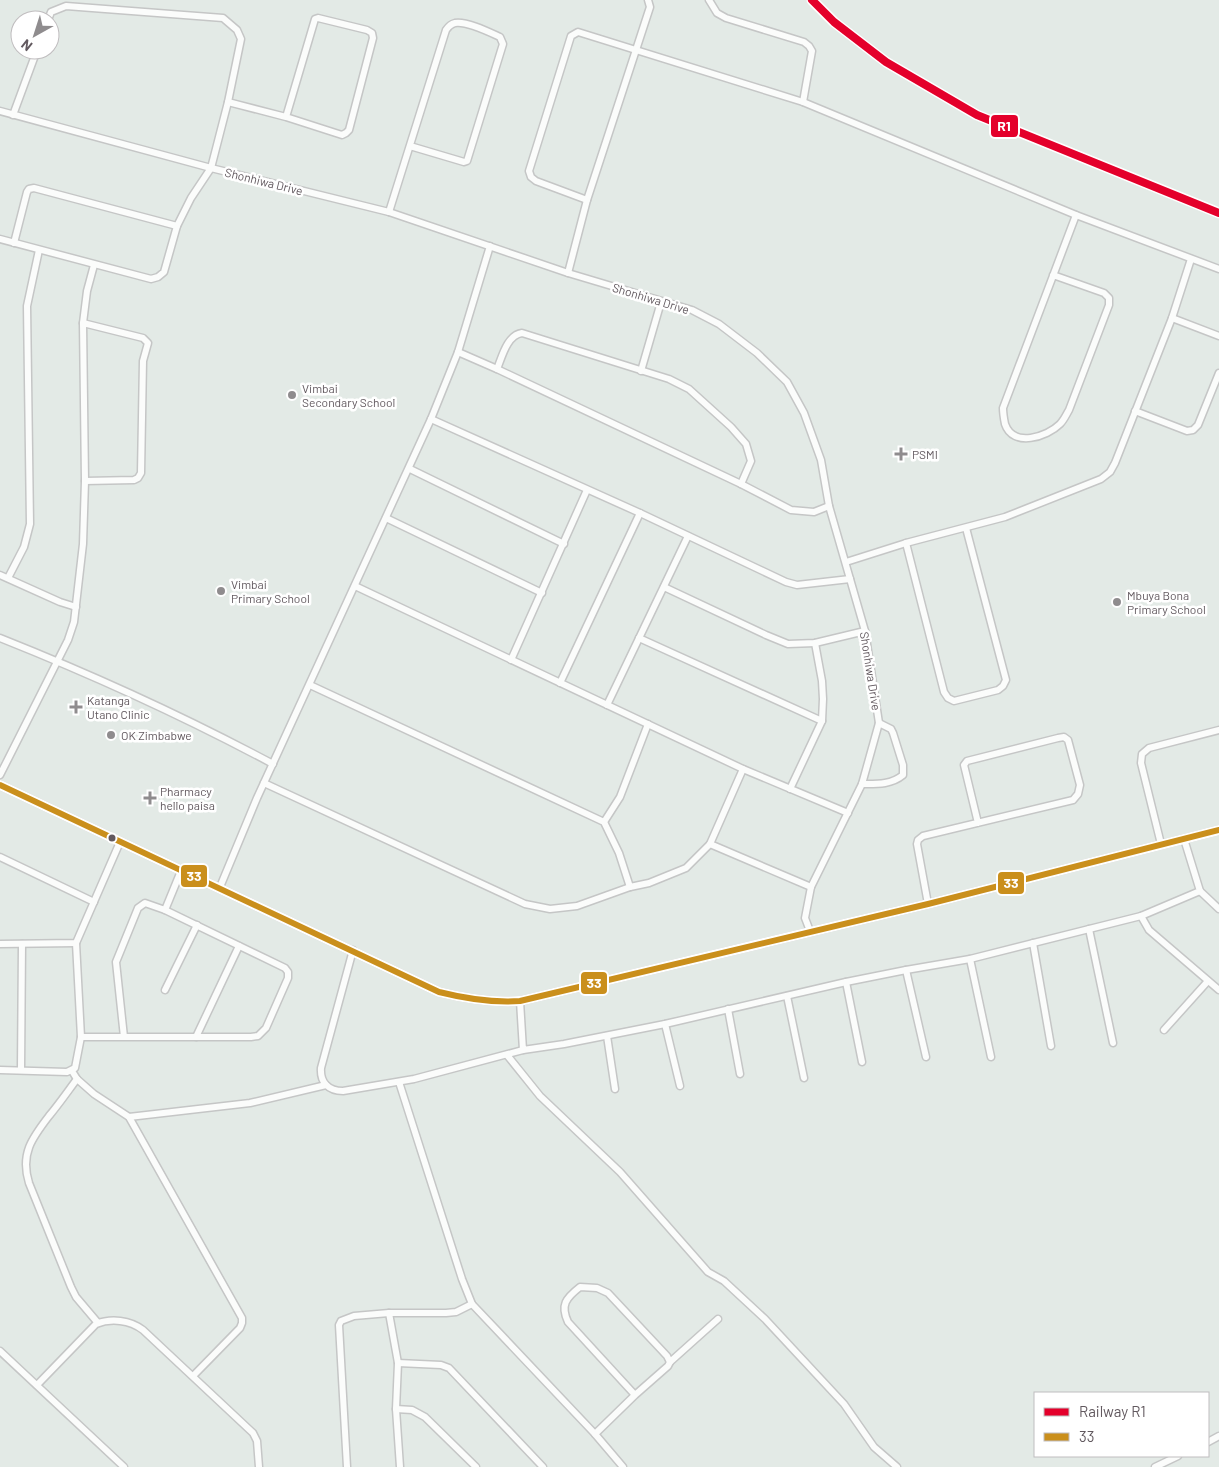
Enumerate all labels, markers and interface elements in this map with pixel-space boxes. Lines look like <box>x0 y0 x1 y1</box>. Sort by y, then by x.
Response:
north arrow <box>10 10 60 60</box>
text: N <box>18 36 35 55</box>
line badge: R1 <box>990 114 1019 138</box>
text: R1 <box>997 117 1011 134</box>
street label: Shonhiwa Drive <box>224 165 304 197</box>
street label: Shonhiwa Drive <box>611 280 691 316</box>
place label: Vimbai Secondary School <box>302 381 395 409</box>
marker: Vimbai Secondary School <box>286 389 298 401</box>
marker: PSMI <box>894 447 908 461</box>
place label: PSMI <box>912 447 938 461</box>
place label: Vimbai Primary School <box>231 577 310 605</box>
marker: Vimbai Primary School <box>215 585 227 597</box>
place label: Mbuya Bona Primary School <box>1127 588 1206 616</box>
marker: Mbuya Bona Primary School <box>1111 596 1123 608</box>
street label: Shonhiwa Drive <box>858 631 884 711</box>
place label: Katanga Utano Clinic <box>87 693 149 721</box>
marker: Katanga Utano Clinic <box>69 700 83 714</box>
place label: OK Zimbabwe <box>121 728 192 742</box>
marker: OK Zimbabwe <box>105 729 117 741</box>
place label: Pharmacy hello paisa <box>160 784 215 812</box>
marker: Pharmacy hello paisa <box>144 792 156 804</box>
unlabelled marker <box>107 833 117 843</box>
line badge: 33 <box>180 864 208 888</box>
text: 33 <box>186 867 202 884</box>
line badge: 33 <box>997 871 1025 895</box>
text: 33 <box>1003 874 1019 891</box>
line badge: 33 <box>580 971 608 995</box>
text: 33 <box>586 974 602 991</box>
legend <box>1034 1392 1209 1457</box>
text: Railway R1 <box>1079 1402 1146 1420</box>
text: 33 <box>1079 1427 1094 1445</box>

